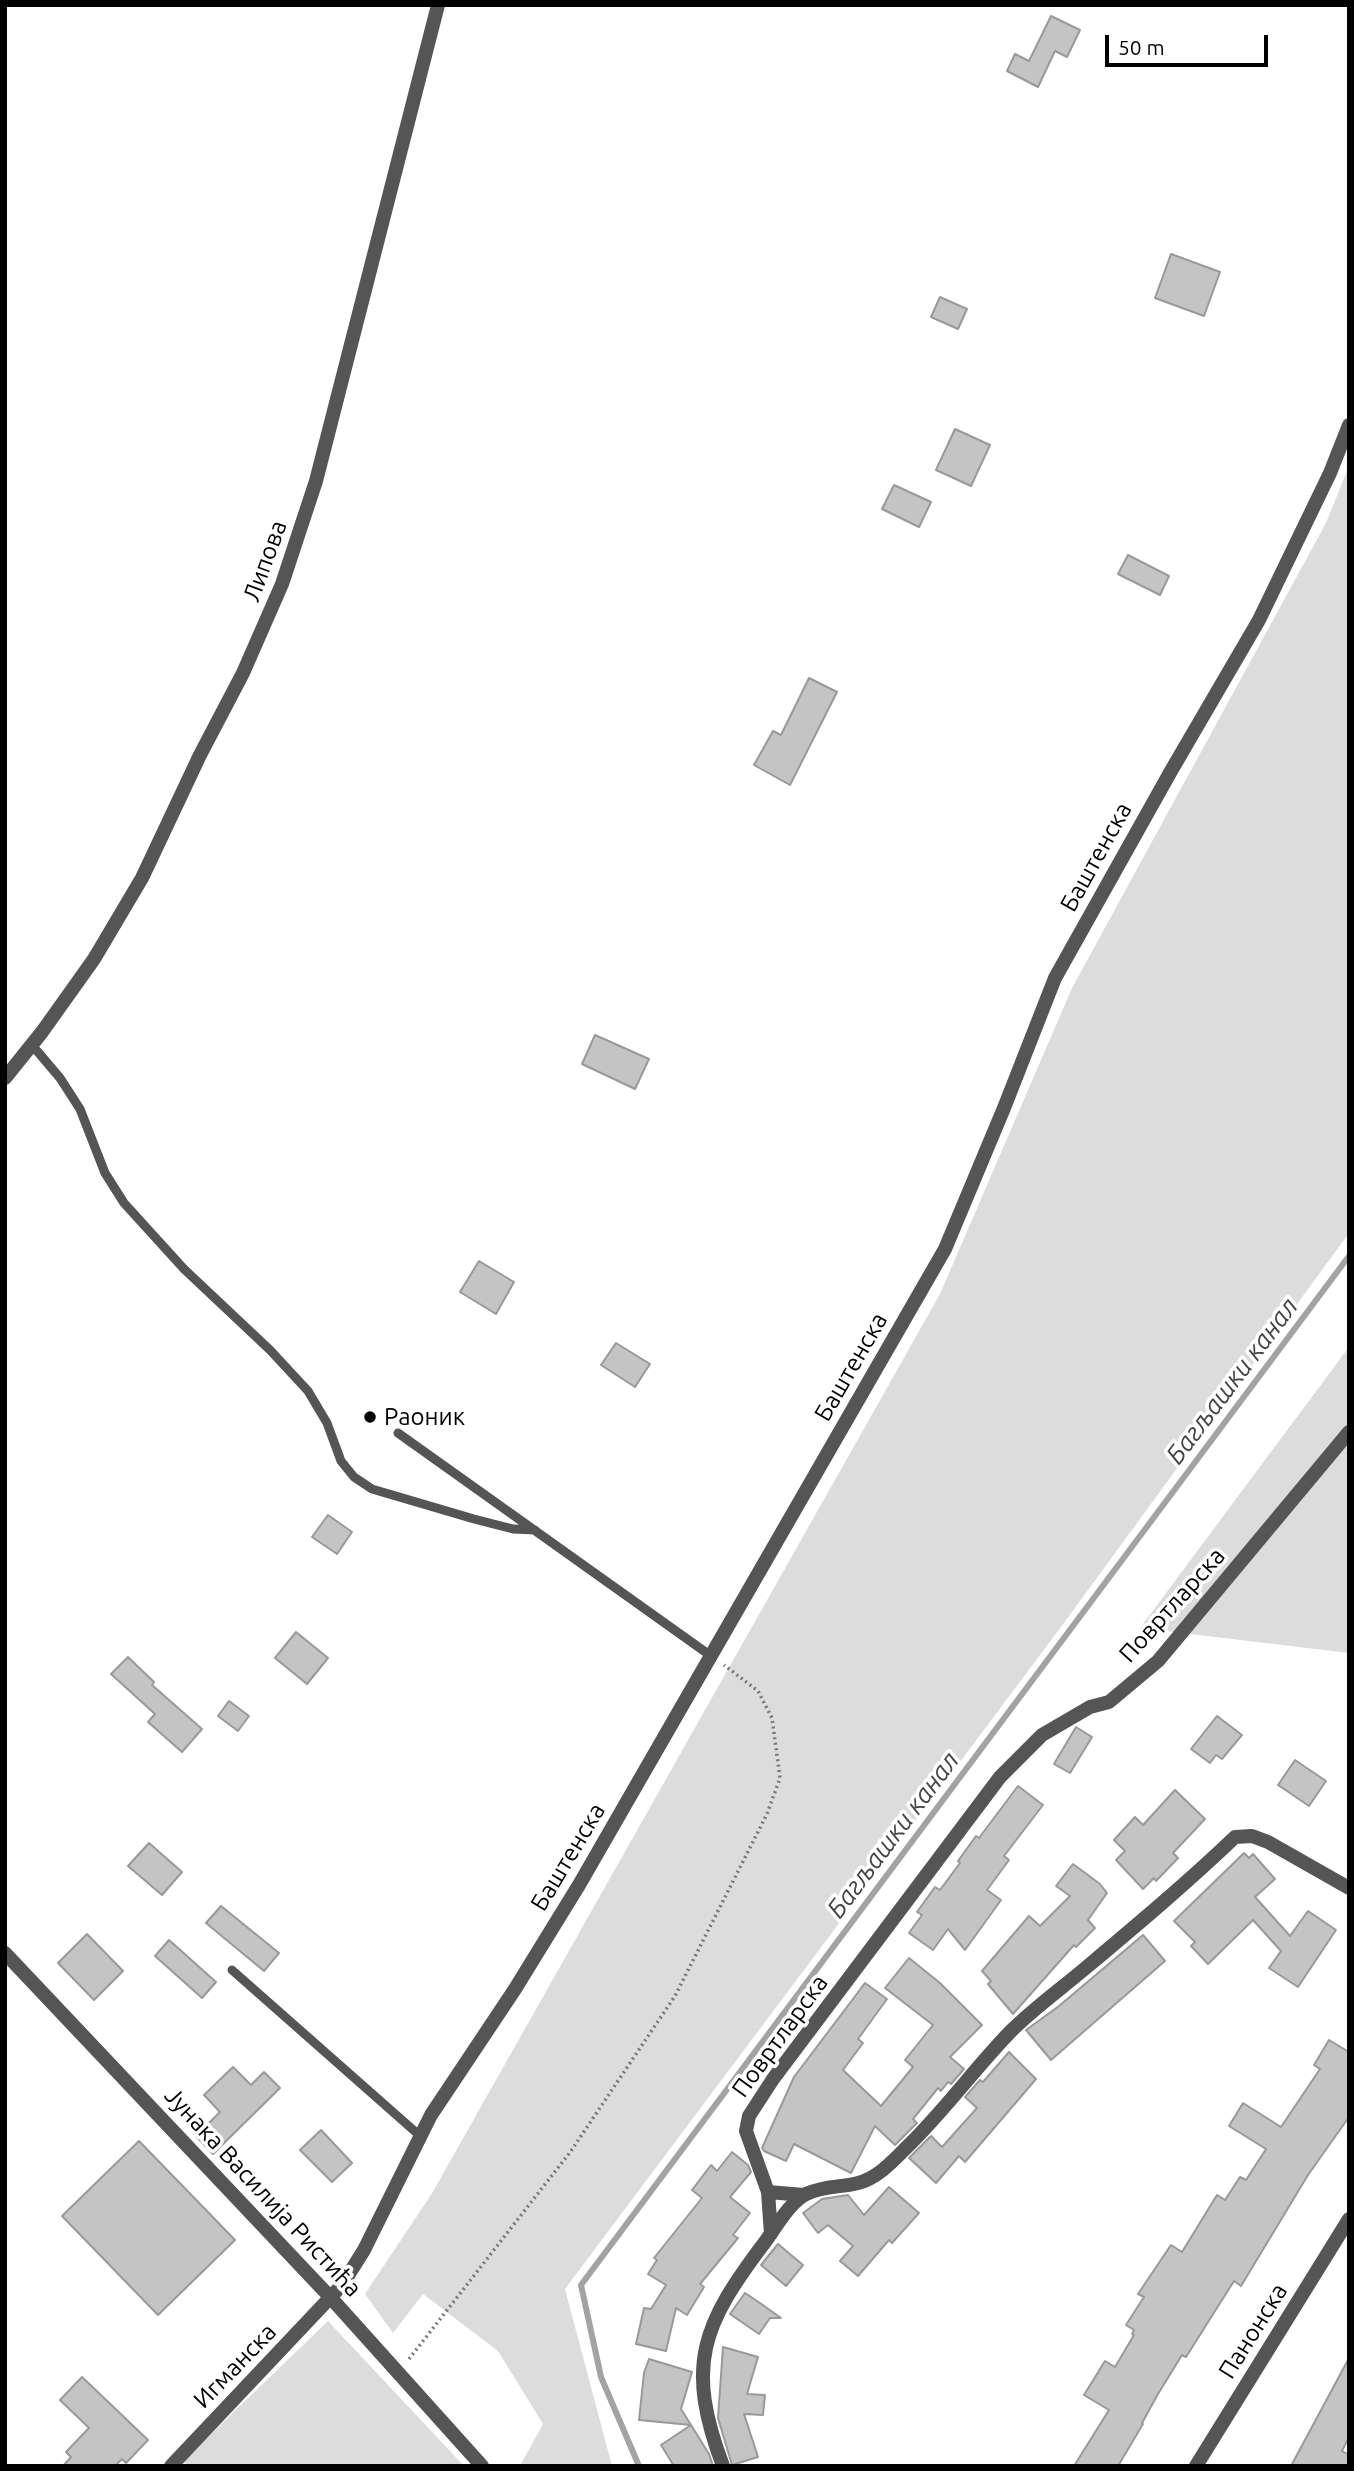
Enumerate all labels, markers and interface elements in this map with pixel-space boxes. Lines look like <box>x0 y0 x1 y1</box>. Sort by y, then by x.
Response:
scale bar <box>1109 21 1272 65</box>
text: 50 m <box>1118 35 1165 59</box>
street label: Липова <box>237 517 293 605</box>
street label: Баштенска <box>1054 797 1138 917</box>
water label: Багљашки канал <box>1159 1292 1305 1470</box>
street label: Баштенска <box>808 1308 894 1426</box>
place label: Раоник <box>384 1403 465 1431</box>
marker: Раоник <box>362 1409 378 1425</box>
street label: Повртларска <box>1113 1542 1231 1668</box>
water label: Багљашки канал <box>820 1746 966 1924</box>
street label: Баштенска <box>525 1798 611 1916</box>
street label: Повртларска <box>726 1969 834 2103</box>
street label: Јунака Василија Ристића <box>158 2081 368 2303</box>
street label: Панонска <box>1212 2278 1294 2384</box>
street label: Игманска <box>188 2318 282 2414</box>

